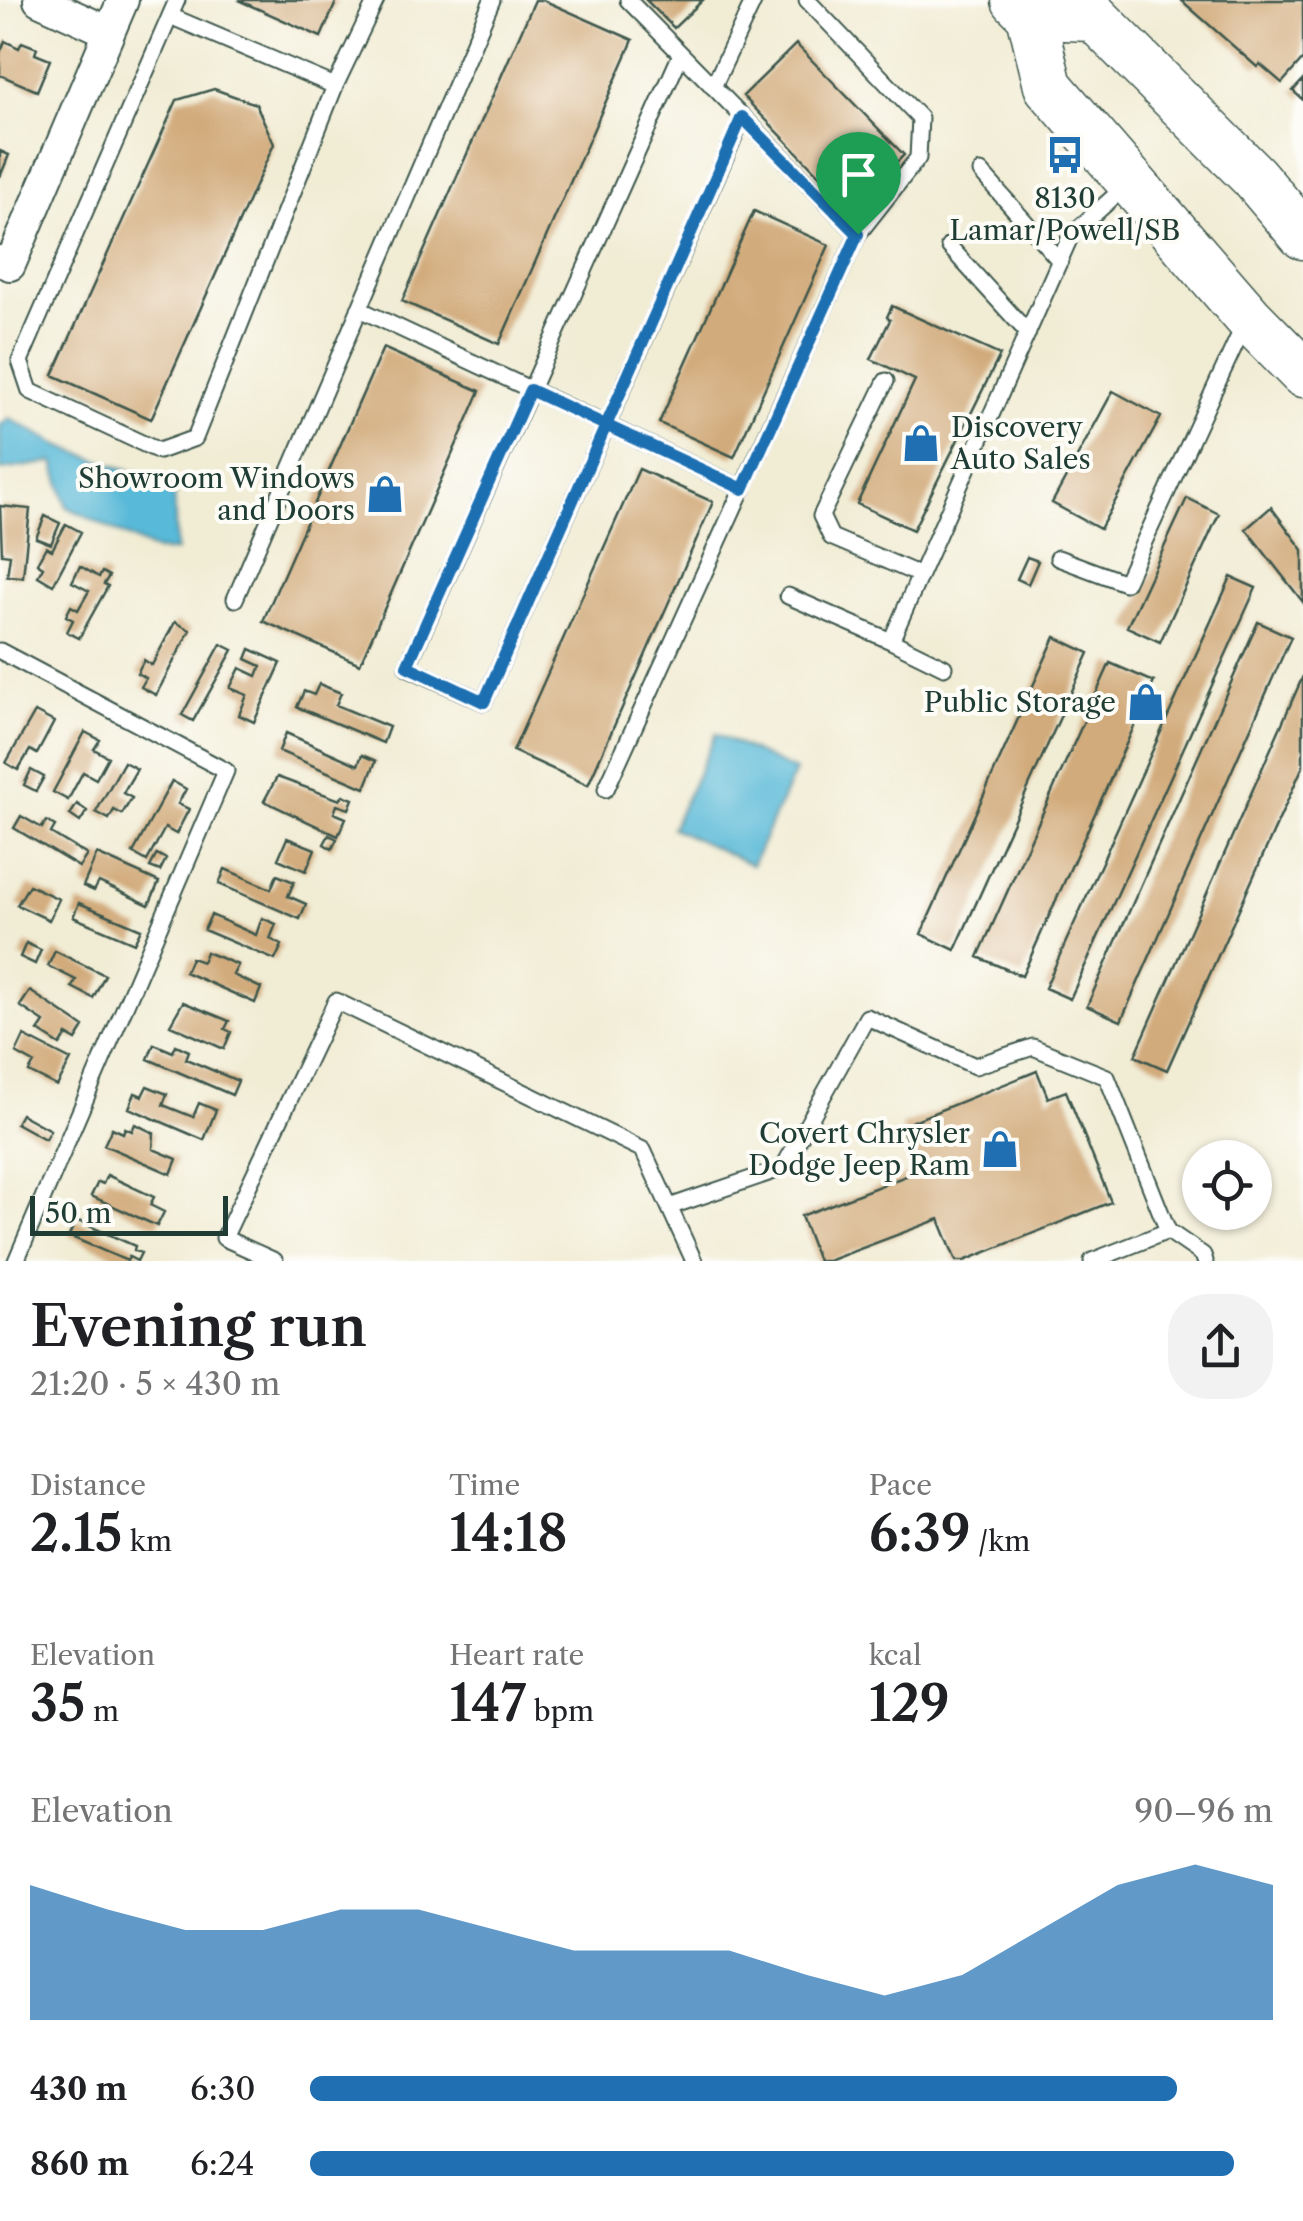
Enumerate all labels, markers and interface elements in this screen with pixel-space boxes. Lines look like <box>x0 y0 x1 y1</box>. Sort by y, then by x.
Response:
pin <box>816 132 901 235</box>
bus stop icon: 8130 Lamar/Powell/SB <box>1044 134 1086 176</box>
icon: arrive <box>831 147 886 202</box>
place label: 8130 Lamar/Powell/SB <box>950 181 1180 247</box>
place label: Discovery Auto Sales <box>950 410 1091 476</box>
shop icon: Discovery Auto Sales <box>900 422 942 464</box>
place label: Showroom Windows and Doors <box>78 461 355 527</box>
shop icon: Showroom Windows and Doors <box>364 473 406 515</box>
shop icon: Public Storage <box>1125 681 1167 723</box>
place label: Public Storage <box>924 685 1116 719</box>
place label: Covert Chrysler Dodge Jeep Ram <box>748 1116 970 1182</box>
shop icon: Covert Chrysler Dodge Jeep Ram <box>979 1128 1021 1170</box>
map controls <box>1182 1140 1272 1230</box>
button: locate <box>1182 1140 1272 1230</box>
scale bar <box>30 1191 228 1236</box>
text: 50 m <box>45 1196 112 1230</box>
text: Evening run <box>30 1293 367 1360</box>
button: share <box>1168 1294 1273 1399</box>
text: 21:20 · 5 × 430 m <box>30 1364 280 1403</box>
text: Distance <box>30 1468 146 1502</box>
text: Time <box>449 1468 520 1502</box>
text: Pace <box>869 1468 932 1502</box>
text: 2.15 <box>30 1502 122 1564</box>
text: 14:18 <box>449 1502 568 1564</box>
text: 6:39 <box>869 1502 971 1564</box>
text: km <box>122 1524 172 1558</box>
text: /km <box>971 1524 1030 1558</box>
text: Elevation <box>30 1638 155 1672</box>
text: Heart rate <box>449 1638 584 1672</box>
text: kcal <box>869 1638 922 1672</box>
text: 35 <box>30 1672 85 1734</box>
text: 147 <box>449 1672 526 1734</box>
text: 129 <box>869 1672 950 1734</box>
text: m <box>85 1694 119 1728</box>
text: bpm <box>526 1694 594 1728</box>
text: Elevation <box>30 1791 173 1830</box>
text: 90–96 m <box>1134 1791 1273 1830</box>
text: 430 m <box>30 2069 127 2108</box>
text: 6:30 <box>190 2069 256 2108</box>
text: 860 m <box>30 2144 129 2183</box>
text: 6:24 <box>190 2144 255 2183</box>

